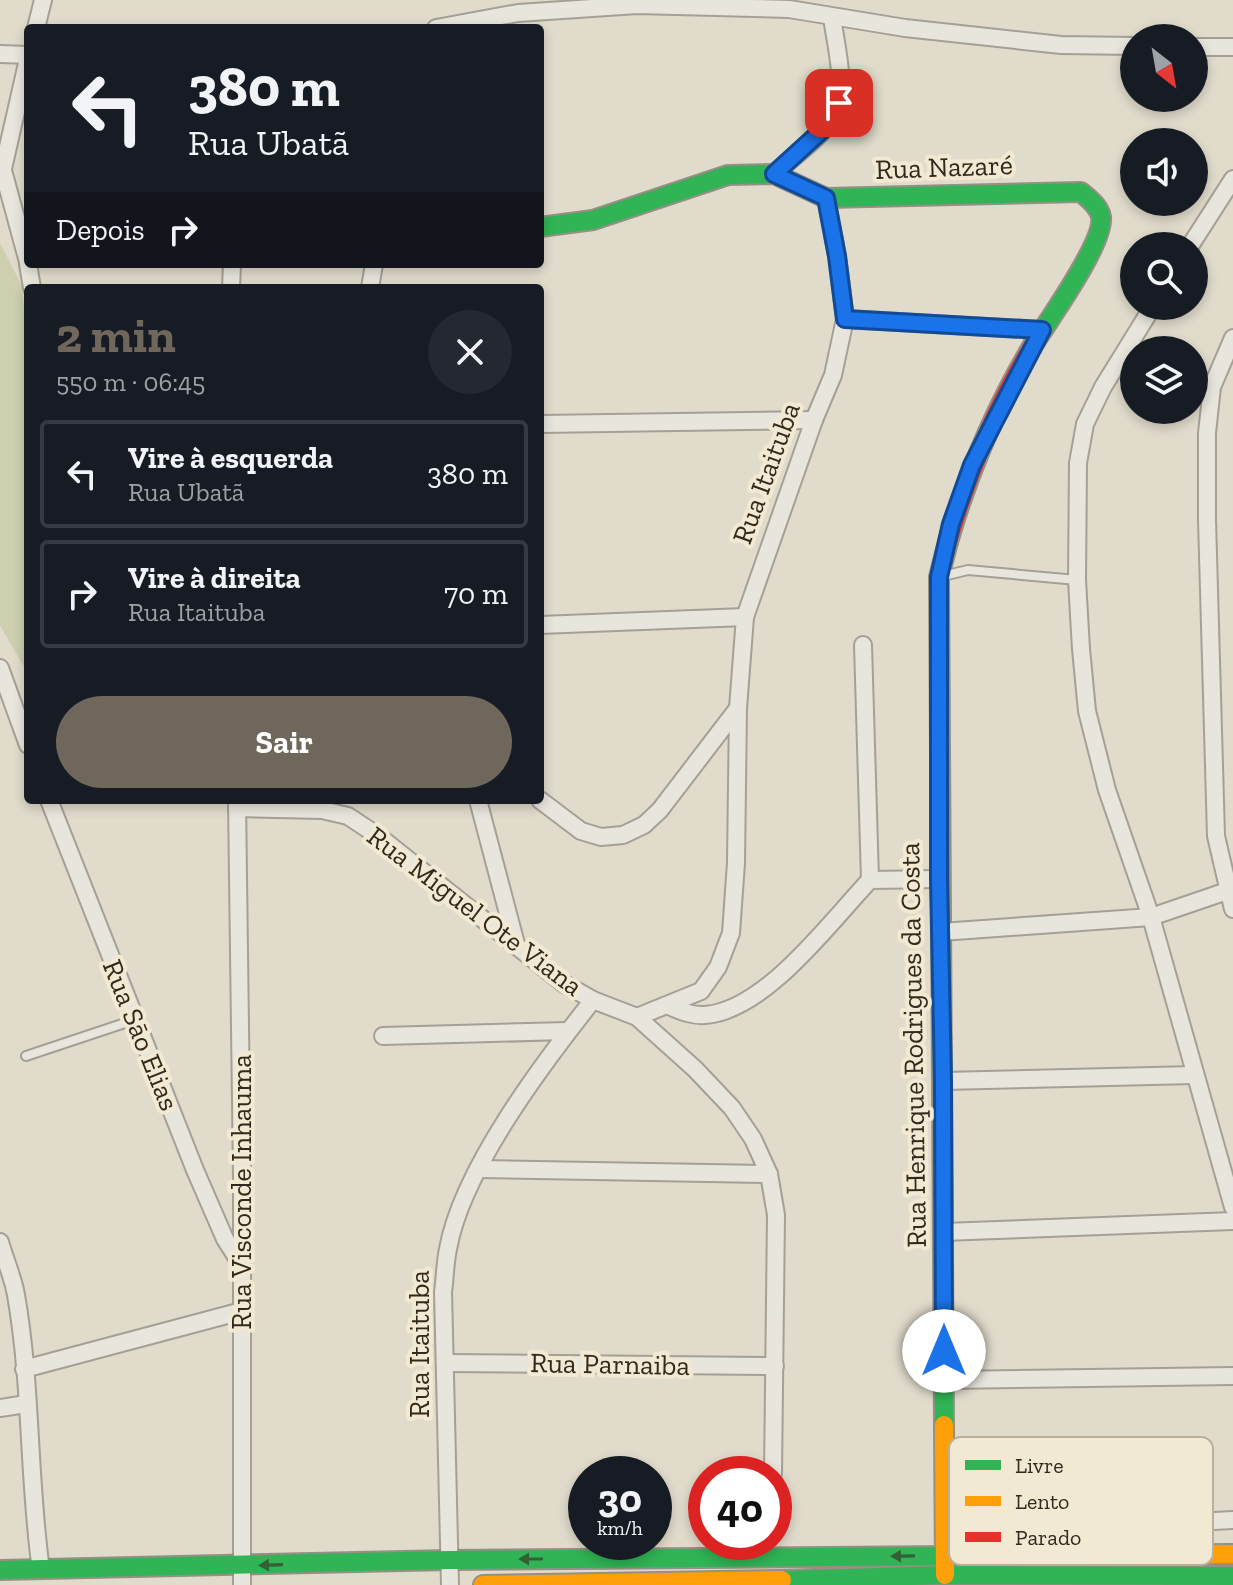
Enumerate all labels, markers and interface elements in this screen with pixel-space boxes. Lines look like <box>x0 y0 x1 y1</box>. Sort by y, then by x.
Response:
north arrow <box>1120 24 1208 112</box>
map controls <box>1120 24 1208 424</box>
text: 380 m <box>188 53 340 120</box>
icon: left <box>56 56 160 160</box>
pin <box>805 69 873 137</box>
icon: arrive <box>817 81 861 125</box>
text: Rua Ubatã <box>188 121 349 164</box>
button: sound <box>1120 128 1208 216</box>
street label: Rua Nazaré <box>875 148 1013 186</box>
icon: right <box>161 208 205 252</box>
text: Depois <box>56 212 145 248</box>
button: search <box>1120 232 1208 320</box>
text: 2 min <box>56 307 176 364</box>
button: close <box>428 310 512 394</box>
button: layers <box>1120 336 1208 424</box>
text: 550 m · 06:45 <box>56 366 205 398</box>
street label: Rua Itaituba <box>725 397 807 548</box>
text: Vire à esquerda <box>128 440 333 476</box>
icon: left <box>60 452 104 496</box>
text: 380 m <box>427 456 508 492</box>
text: Rua Ubatã <box>128 476 244 508</box>
text: Vire à direita <box>128 560 301 596</box>
icon: right <box>60 572 104 616</box>
text: 70 m <box>444 576 508 612</box>
text: Rua Itaituba <box>128 596 265 628</box>
button: Sair <box>56 696 512 788</box>
street label: Rua Miguel Ote Viana <box>361 819 590 1003</box>
street label: Rua Henrique Rodrigues da Costa <box>893 842 933 1248</box>
street label: Rua Sāo Elias <box>96 955 186 1115</box>
street label: Rua Visconde Inhauma <box>225 1054 258 1330</box>
street label: Rua Itaituba <box>403 1270 436 1418</box>
position arrow <box>902 1309 986 1393</box>
street label: Rua Parnaiba <box>530 1346 691 1382</box>
legend <box>949 1437 1213 1565</box>
text: Livre <box>1015 1452 1064 1479</box>
speed limit sign: 40 <box>688 1456 792 1560</box>
text: 30 <box>598 1474 642 1522</box>
text: Lento <box>1015 1488 1069 1515</box>
text: km/h <box>597 1516 643 1540</box>
text: Parado <box>1015 1524 1081 1551</box>
one-way arrow <box>890 1550 915 1563</box>
one-way arrow <box>518 1553 543 1565</box>
one-way arrow <box>258 1559 283 1572</box>

